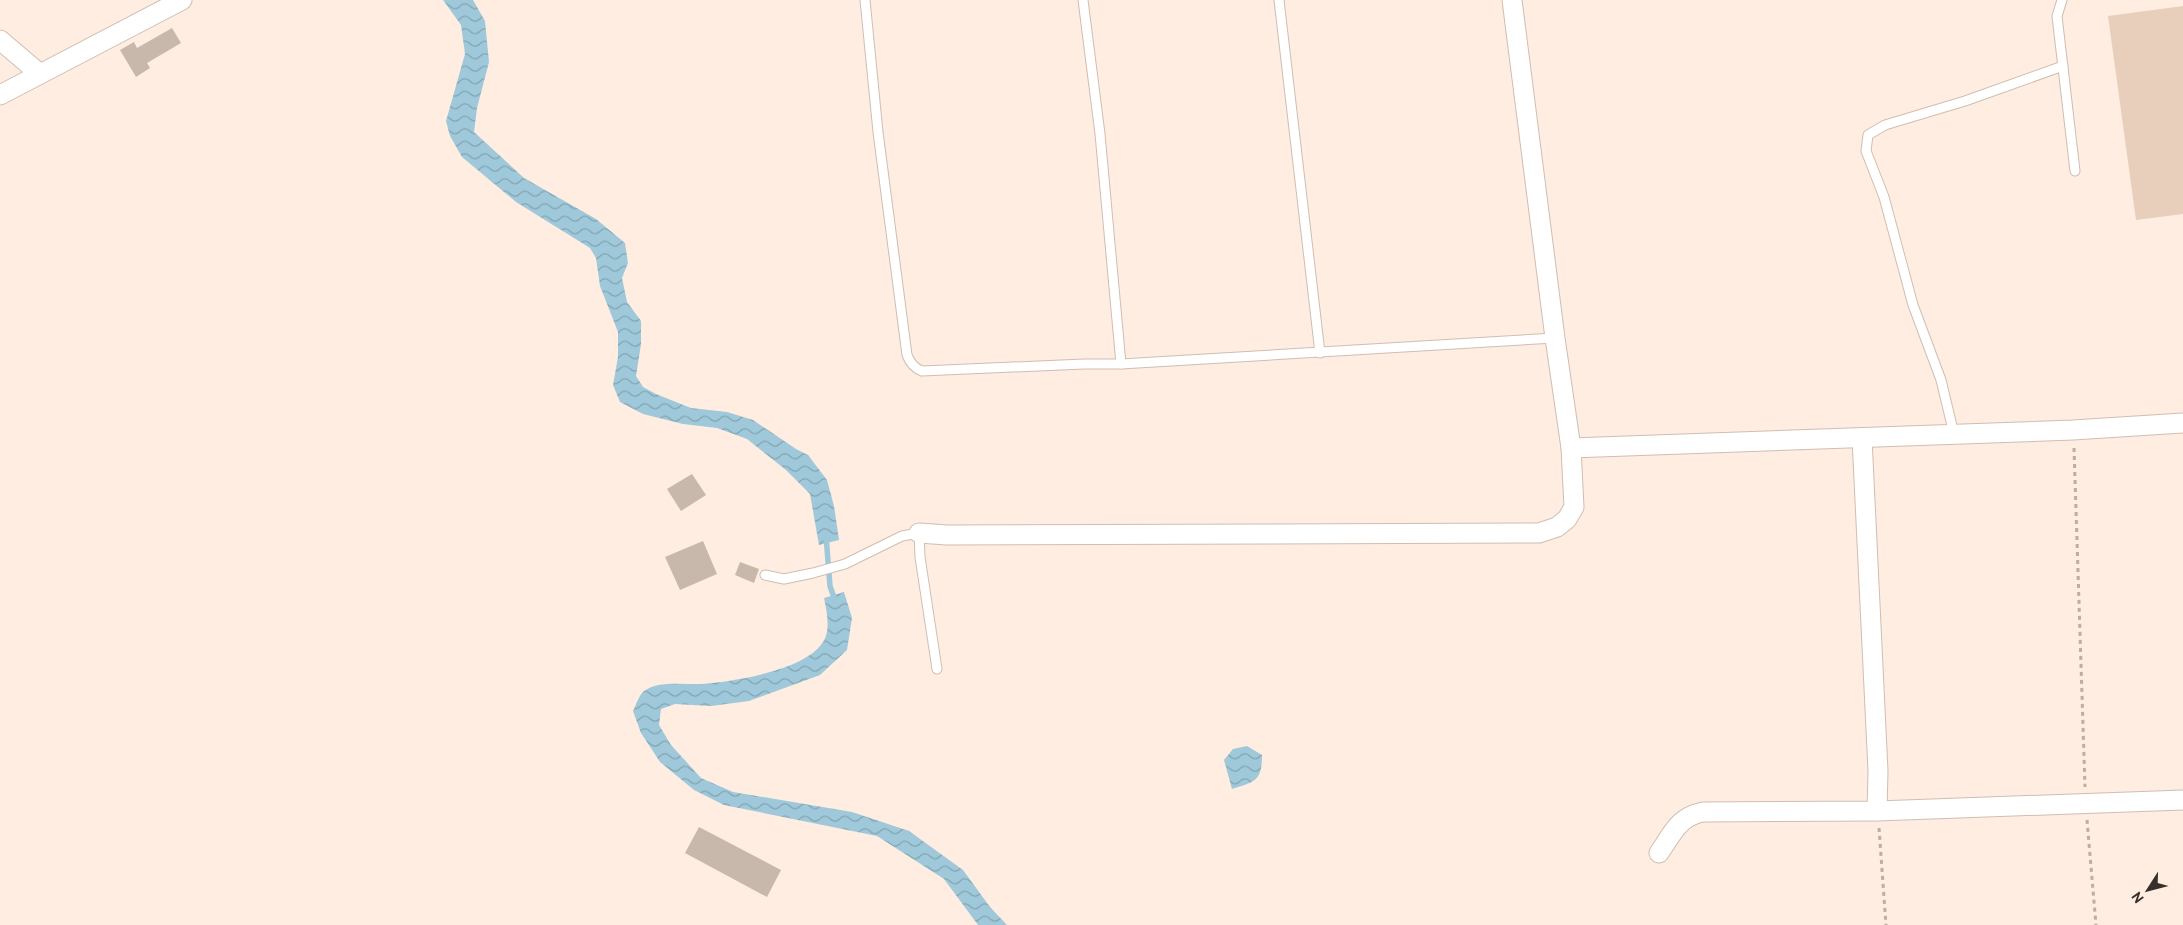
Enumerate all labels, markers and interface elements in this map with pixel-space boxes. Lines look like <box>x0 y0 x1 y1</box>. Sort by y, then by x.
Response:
north arrow <box>2123 865 2173 915</box>
text: N <box>2129 888 2149 906</box>

